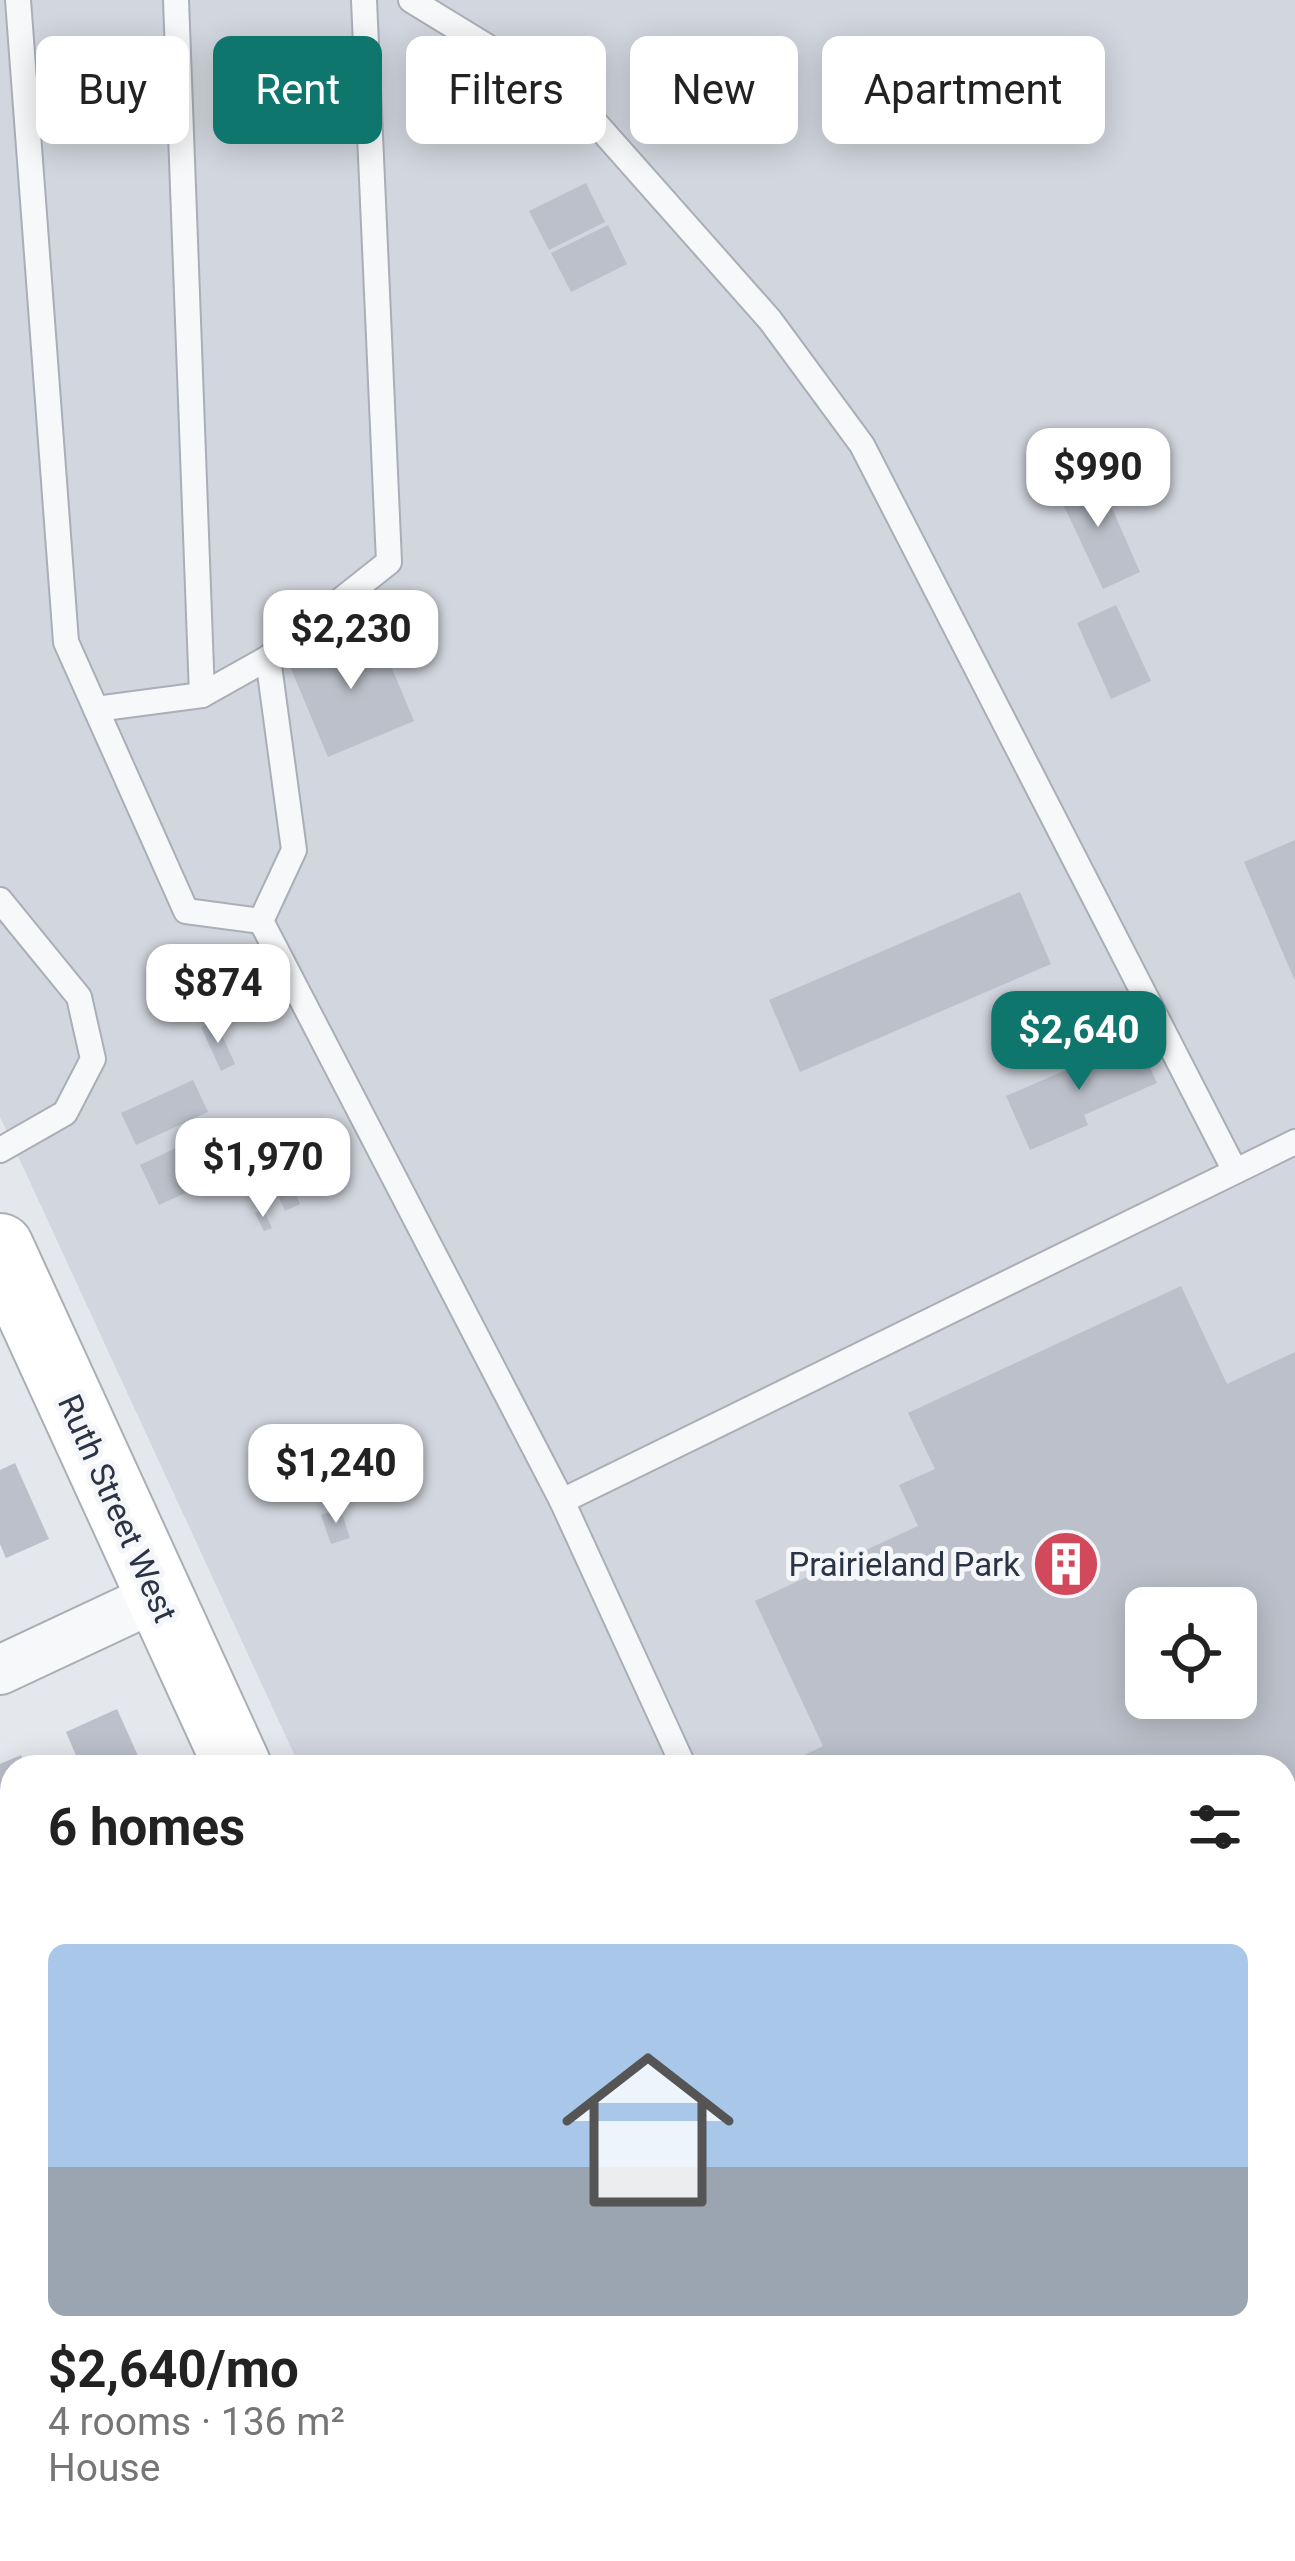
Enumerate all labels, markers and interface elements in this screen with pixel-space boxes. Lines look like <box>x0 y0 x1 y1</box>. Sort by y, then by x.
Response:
chip: Buy <box>36 36 189 144</box>
chip: Rent <box>213 36 382 144</box>
chip: Filters <box>406 36 606 144</box>
chip: New <box>630 36 798 144</box>
chip: Apartment <box>822 36 1105 144</box>
pin: $990 <box>1027 428 1169 530</box>
text: $990 <box>1053 444 1143 490</box>
pin: $2,230 <box>253 590 449 692</box>
text: $2,230 <box>290 606 412 652</box>
pin: $874 <box>147 944 289 1046</box>
text: $874 <box>173 960 263 1006</box>
pin: $2,640 <box>981 991 1177 1093</box>
text: $2,640 <box>1018 1007 1140 1053</box>
pin: $1,970 <box>165 1118 361 1220</box>
text: $1,970 <box>202 1134 324 1180</box>
street label: Ruth Street West <box>50 1388 185 1628</box>
pin: $1,240 <box>238 1424 434 1526</box>
text: $1,240 <box>275 1440 397 1486</box>
building icon: Prairieland Park <box>1031 1529 1101 1599</box>
place label: Prairieland Park <box>788 1545 1020 1584</box>
map controls <box>1125 1587 1257 1719</box>
button: locate <box>1125 1587 1257 1719</box>
icon: filters <box>1182 1794 1248 1860</box>
text: 6 homes <box>48 1798 245 1857</box>
icon: home <box>540 2022 756 2238</box>
text: $2,640/mo <box>48 2340 299 2399</box>
text: 4 rooms · 136 m² <box>48 2399 345 2445</box>
text: House <box>48 2445 160 2491</box>

